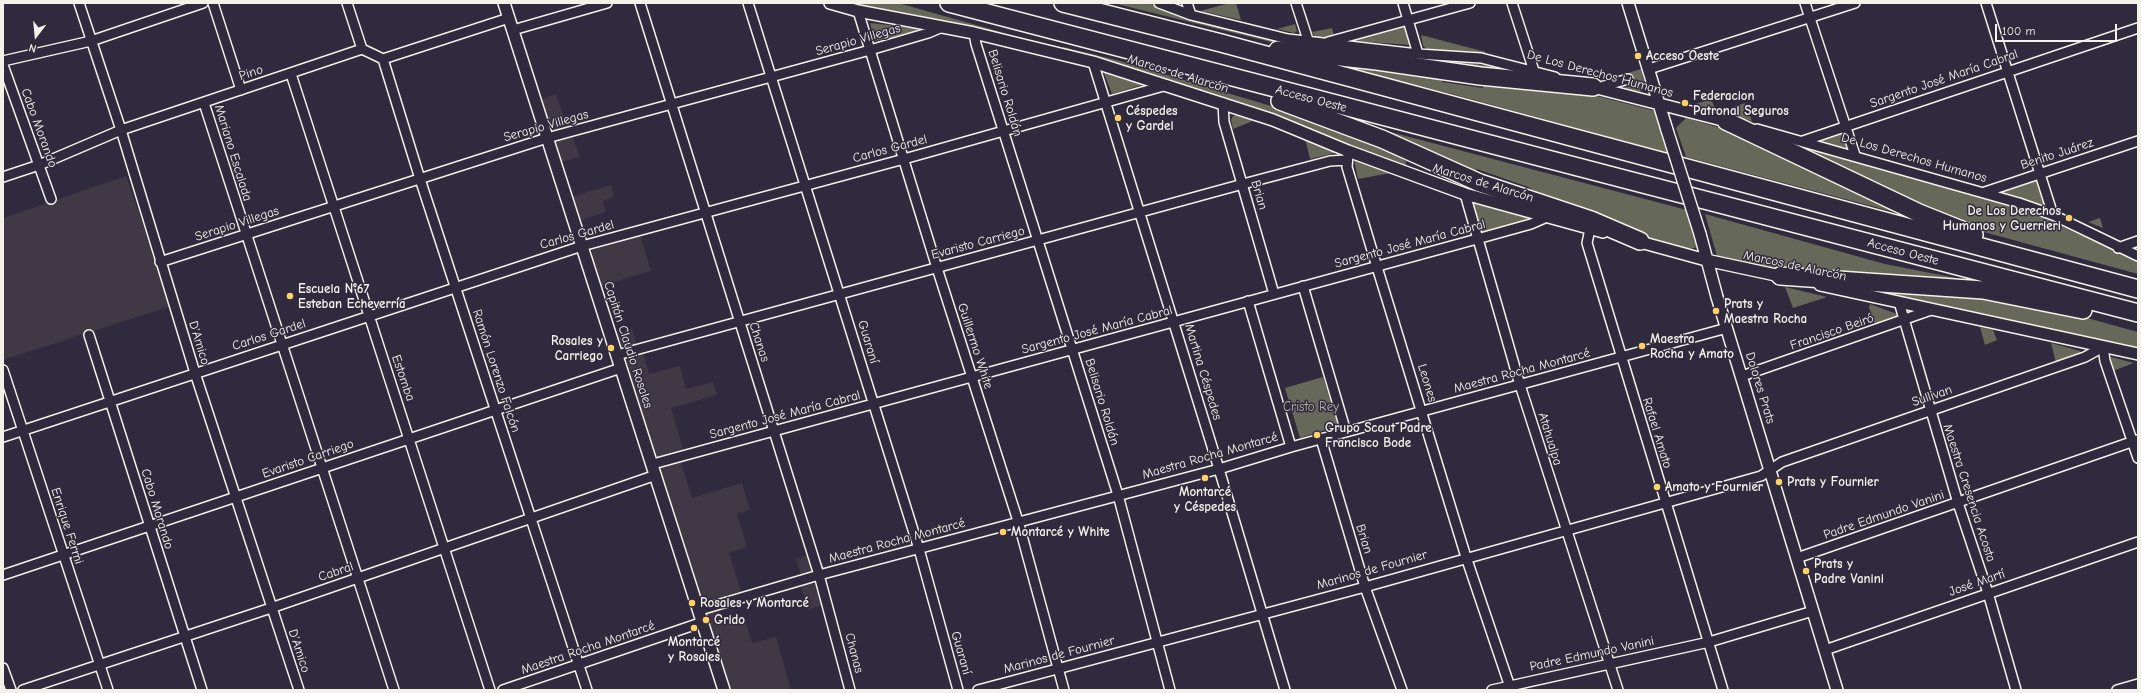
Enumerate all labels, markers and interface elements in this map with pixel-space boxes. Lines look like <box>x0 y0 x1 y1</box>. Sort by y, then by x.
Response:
north arrow <box>16 16 56 56</box>
scale bar <box>1997 16 2119 42</box>
street label: Serapio Villegas <box>814 20 902 60</box>
text: 100 m <box>2002 24 2035 38</box>
text: N <box>27 41 38 55</box>
street label: Sargento José María Cabral <box>1868 46 2020 112</box>
street label: De Los Derechos Humanos <box>1525 47 1675 101</box>
street label: Belisario Roldán <box>984 48 1026 138</box>
place label: Acceso Oeste <box>1646 48 1719 64</box>
street label: Marcos de Alarcón <box>1125 51 1231 97</box>
marker: Acceso Oeste <box>1633 51 1643 61</box>
street label: Pino <box>237 62 265 84</box>
street label: Acceso Oeste <box>1274 82 1348 116</box>
street label: Cabo Morando <box>17 86 61 170</box>
place label: Federacion Patronal Seguros <box>1693 88 1789 119</box>
marker: Federacion Patronal Seguros <box>1680 98 1690 108</box>
street label: Mariano Escalada <box>211 103 255 203</box>
place label: Céspedes y Gardel <box>1126 103 1178 134</box>
street label: Serapio Villegas <box>502 106 590 146</box>
marker: Céspedes y Gardel <box>1113 113 1123 123</box>
street label: De Los Derechos Humanos <box>1839 130 1989 186</box>
street label: Carlos Gardel <box>851 132 929 166</box>
street label: Benito Juárez <box>2019 135 2095 173</box>
street label: Marcos de Alarcón <box>1430 160 1536 206</box>
street label: Brian <box>1247 178 1271 212</box>
street label: Serapio Villegas <box>193 203 281 245</box>
place label: De Los Derechos Humanos y Guerrieri <box>1943 203 2061 234</box>
marker: De Los Derechos Humanos y Guerrieri <box>2064 213 2074 223</box>
street label: Sargento José María Cabral <box>1333 216 1487 272</box>
street label: Carlos Gardel <box>538 217 616 253</box>
street label: Evaristo Carriego <box>930 223 1026 263</box>
street label: Acceso Oeste <box>1866 235 1940 269</box>
street label: Marcos de Alarcón <box>1742 247 1848 285</box>
street label: Capitán Claudio Rosales <box>600 280 656 410</box>
place label: Escuela N°67 Esteban Echeverría <box>298 281 406 312</box>
marker: Escuela N°67 Esteban Echeverría <box>285 291 295 301</box>
place label: Prats y Maestra Rocha <box>1724 296 1807 327</box>
street label: Guillermo White <box>954 301 996 391</box>
street label: Sargento José María Cabral <box>1020 302 1174 358</box>
marker: Prats y Maestra Rocha <box>1711 306 1721 316</box>
street label: Ramón Lorenzo Falcón <box>469 308 523 434</box>
street label: Francisco Beiró <box>1788 310 1876 354</box>
street label: Carlos Gardel <box>230 316 308 354</box>
street label: Guaraní <box>854 318 882 366</box>
street label: D'Amico <box>185 319 213 367</box>
street label: Chanas <box>745 320 773 364</box>
street label: Martina Céspedes <box>1181 322 1225 422</box>
place label: Maestra Rocha y Amato <box>1650 331 1734 362</box>
place label: Rosales y Carriego <box>551 333 603 364</box>
marker: Maestra Rocha y Amato <box>1637 341 1647 351</box>
marker: Rosales y Carriego <box>606 343 616 353</box>
street label: Maestra Rocha Montarcé <box>1452 345 1592 397</box>
street label: Dolores Prats <box>1742 350 1778 426</box>
street label: Estomba <box>388 353 418 403</box>
street label: Belisario Roldán <box>1081 357 1123 447</box>
street label: Leones <box>1414 362 1440 404</box>
street label: Sullivan <box>1910 382 1954 410</box>
street label: Sargento José María Cabral <box>708 387 862 443</box>
street label: Rafael Amato <box>1639 396 1675 470</box>
park label: Cristo Rey <box>1283 399 1339 415</box>
street label: Atahualpa <box>1535 411 1565 467</box>
place label: Grupo Scout Padre Francisco Bode <box>1325 420 1432 451</box>
street label: Maestra Cresencia Acosta <box>1939 422 1999 564</box>
street label: Maestra Rocha Montarcé <box>1140 429 1280 483</box>
marker: Grupo Scout Padre Francisco Bode <box>1312 430 1322 440</box>
street label: Evaristo Carriego <box>260 436 356 482</box>
street label: Cabo Morando <box>137 467 177 551</box>
marker: Montarcé y Céspedes <box>1200 473 1210 483</box>
place label: Prats y Fournier <box>1787 474 1879 490</box>
marker: Prats y Fournier <box>1774 477 1784 487</box>
place label: Amato y Fournier <box>1665 479 1763 495</box>
marker: Amato y Fournier <box>1652 482 1662 492</box>
place label: Montarcé y Céspedes <box>1174 484 1236 515</box>
street label: Enrique Fermi <box>47 486 87 566</box>
street label: Padre Edmundo Vanini <box>1822 487 1946 543</box>
street label: Maestra Rocha Montarcé <box>827 515 967 567</box>
street label: Brian <box>1352 522 1376 556</box>
place label: Montarcé y White <box>1011 524 1110 540</box>
marker: Montarcé y White <box>998 527 1008 537</box>
street label: Marinos de Fournier <box>1315 547 1429 593</box>
place label: Prats y Padre Vanini <box>1814 556 1884 587</box>
street label: Cabral <box>316 559 356 585</box>
marker: Prats y Padre Vanini <box>1801 566 1811 576</box>
street label: José Martí <box>1947 566 2007 600</box>
place label: Rosales y Montarcé <box>700 595 809 611</box>
marker: Rosales y Montarcé <box>687 598 697 608</box>
place label: Grido <box>714 612 745 628</box>
marker: Grido <box>701 615 711 625</box>
street label: Maestra Rocha Montarcé <box>519 618 657 678</box>
marker: Montarcé y Rosales <box>689 623 699 633</box>
street label: D'Amico <box>285 627 313 675</box>
street label: Guaraní <box>947 629 975 677</box>
street label: Chanas <box>841 631 867 675</box>
street label: Marinos de Fournier <box>1002 633 1116 677</box>
street label: Padre Edmundo Vanini <box>1528 633 1656 675</box>
place label: Montarcé y Rosales <box>668 634 720 665</box>

